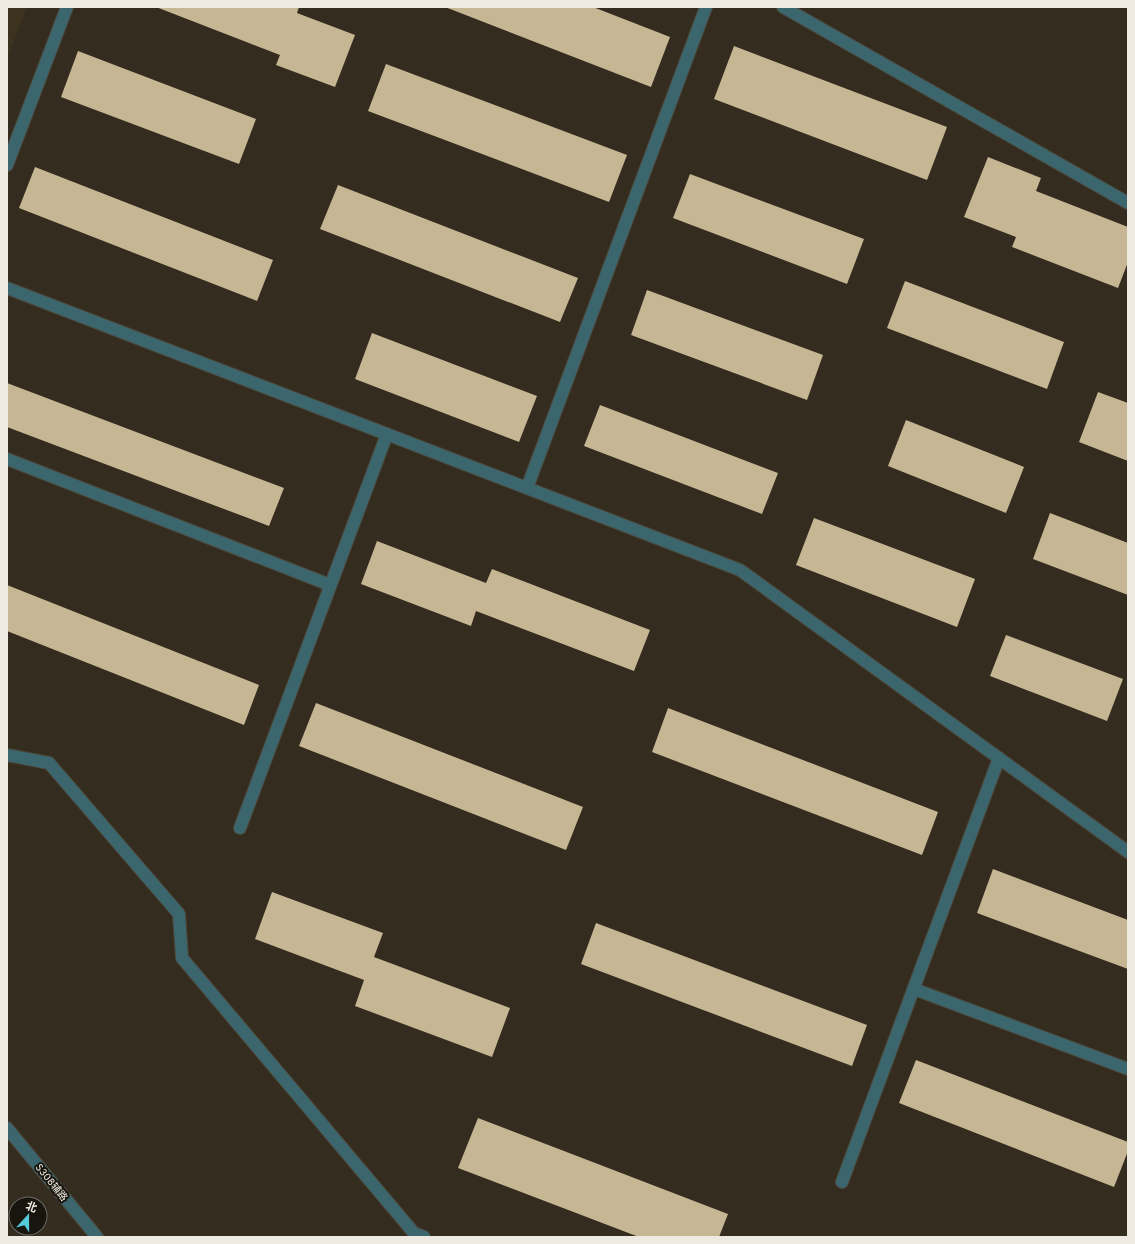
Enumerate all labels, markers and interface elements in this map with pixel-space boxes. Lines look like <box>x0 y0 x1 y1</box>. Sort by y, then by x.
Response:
street label: S308辅路 <box>32 1162 70 1204</box>
north arrow <box>8 1196 48 1236</box>
text: 北 <box>24 1199 39 1216</box>

